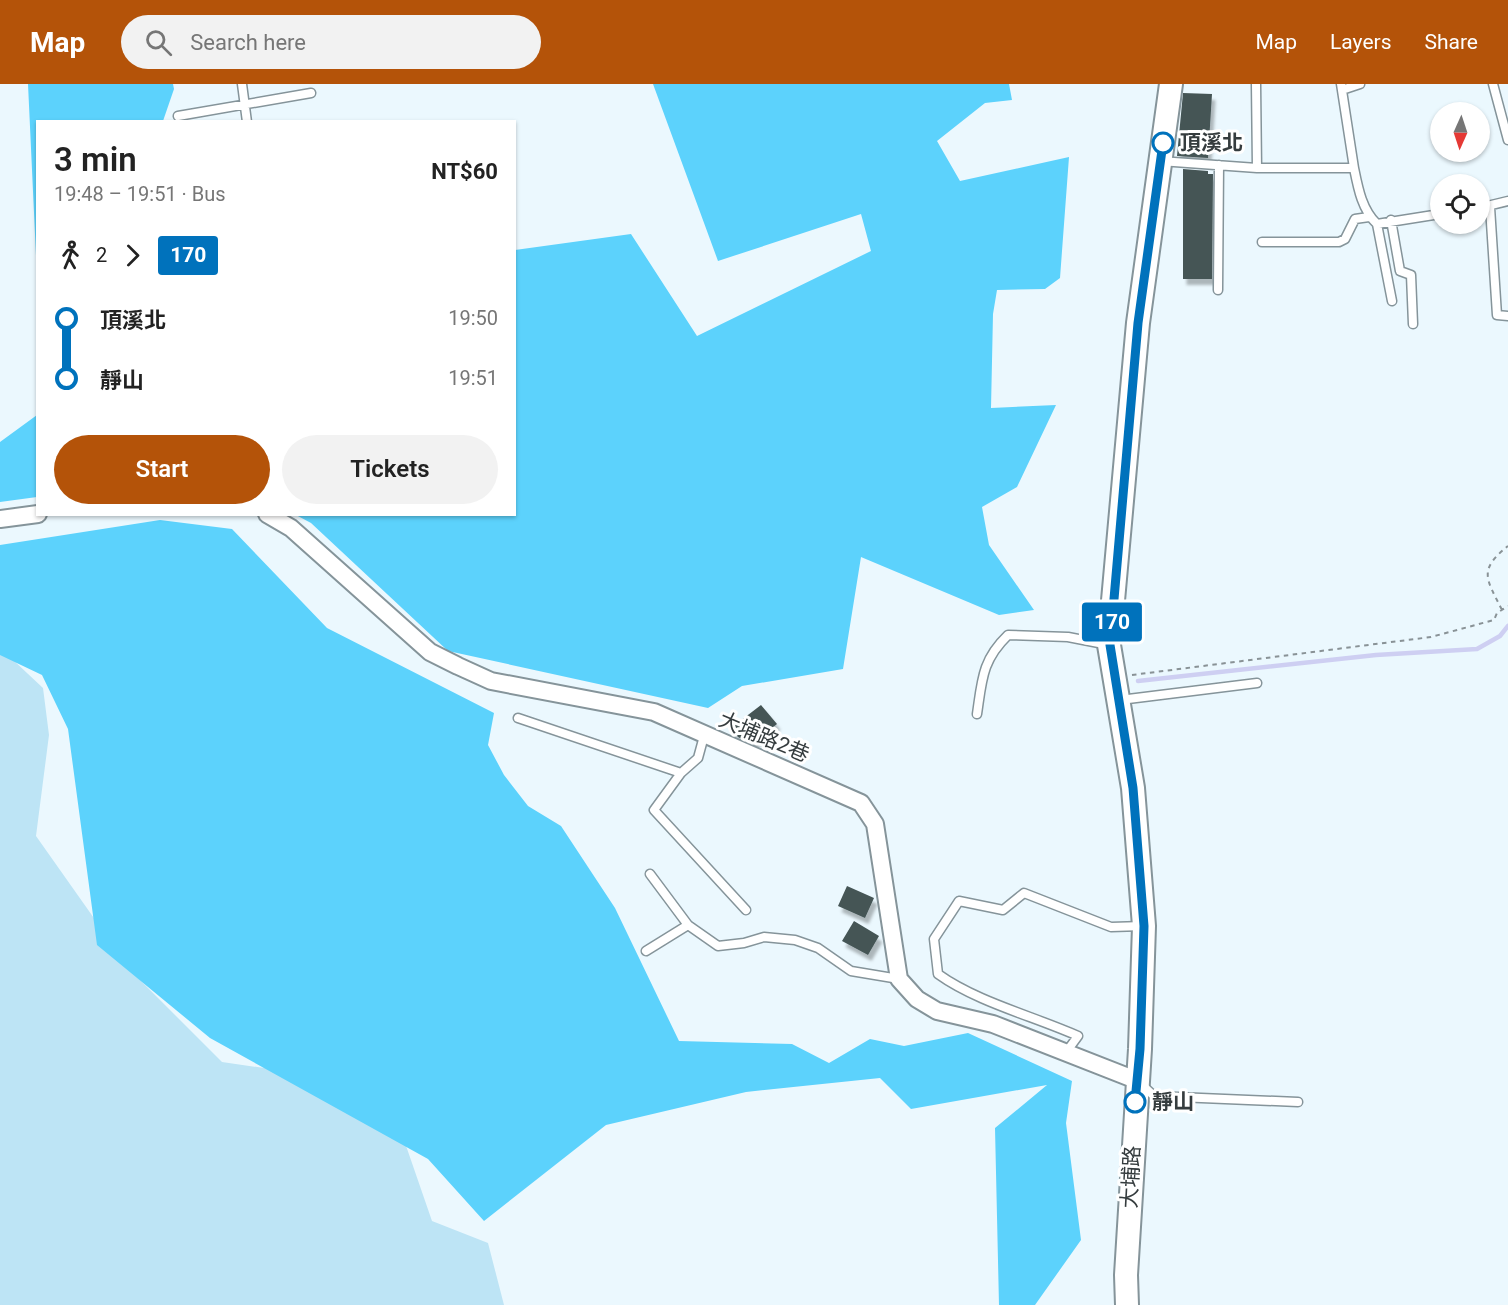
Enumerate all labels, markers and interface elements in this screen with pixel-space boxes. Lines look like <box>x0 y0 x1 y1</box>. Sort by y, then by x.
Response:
search box <box>121 15 541 69</box>
text: Map <box>30 26 85 59</box>
icon: search <box>142 26 175 59</box>
text: Search here <box>190 30 306 55</box>
text: Map <box>1255 30 1297 54</box>
text: Layers <box>1330 30 1391 54</box>
text: Share <box>1424 30 1478 54</box>
north arrow <box>1430 102 1490 162</box>
map controls <box>1430 102 1490 234</box>
place label: 頂溪北 <box>1180 131 1243 155</box>
marker: 頂溪北 <box>1152 132 1174 154</box>
text: 3 min <box>54 140 137 179</box>
text: NT$60 <box>431 159 498 184</box>
button: locate <box>1430 174 1490 234</box>
text: 19:48 – 19:51 · Bus <box>54 182 226 206</box>
icon: walk <box>54 239 87 272</box>
icon: forward <box>116 239 149 272</box>
text: 2 <box>96 243 107 267</box>
text: 170 <box>170 243 206 267</box>
text: 19:50 <box>448 306 498 330</box>
text: 頂溪北 <box>100 308 166 333</box>
text: 19:51 <box>448 366 498 390</box>
text: 靜山 <box>100 368 144 393</box>
button: Start <box>54 435 270 504</box>
button: Tickets <box>282 435 498 504</box>
line badge: 170 <box>1078 602 1146 642</box>
text: 170 <box>1094 610 1130 634</box>
street label: 大埔路2巷 <box>715 707 813 767</box>
place label: 靜山 <box>1152 1090 1194 1114</box>
marker: 靜山 <box>1124 1091 1146 1113</box>
street label: 大埔路 <box>1117 1145 1145 1209</box>

